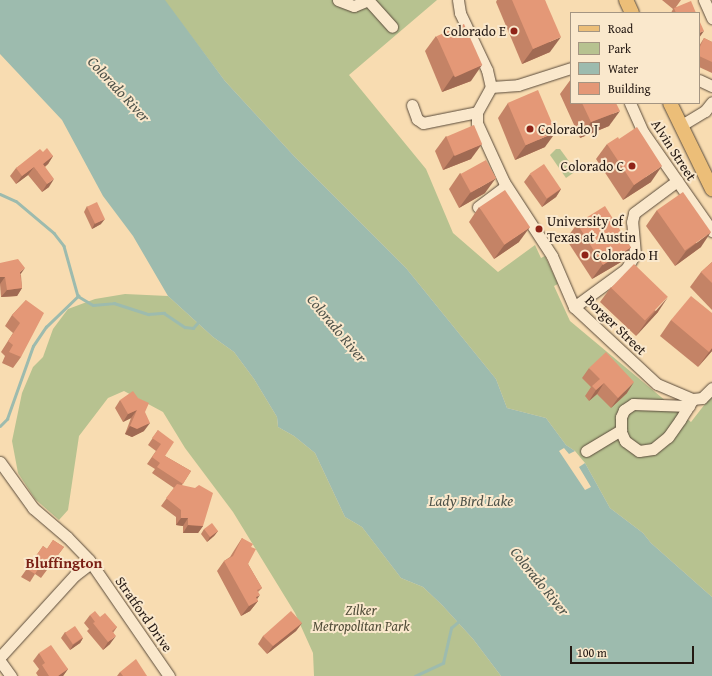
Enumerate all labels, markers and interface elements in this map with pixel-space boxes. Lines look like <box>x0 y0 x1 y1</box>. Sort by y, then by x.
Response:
legend <box>570 12 700 104</box>
text: Road <box>608 20 633 37</box>
place label: Colorado E <box>443 23 506 39</box>
marker: Colorado E <box>509 26 519 36</box>
text: Park <box>608 40 631 57</box>
water label: Colorado River <box>84 53 154 125</box>
text: Water <box>608 60 638 77</box>
text: Building <box>608 80 651 97</box>
street label: Alvin Street <box>648 116 700 184</box>
place label: Colorado J <box>538 121 598 137</box>
marker: Colorado J <box>525 124 535 134</box>
place label: Colorado C <box>561 158 624 174</box>
marker: Colorado C <box>627 161 637 171</box>
place label: University of Texas at Austin <box>547 213 636 246</box>
marker: University of Texas at Austin <box>534 224 544 234</box>
place label: Colorado H <box>593 247 658 263</box>
marker: Colorado H <box>580 250 590 260</box>
water label: Colorado River <box>303 290 371 366</box>
street label: Borger Street <box>582 292 650 358</box>
water label: Lady Bird Lake <box>429 492 513 510</box>
water label: Colorado River <box>507 543 573 619</box>
district label: Bluffington <box>26 554 102 572</box>
street label: Stratford Drive <box>112 573 176 655</box>
park label: Zilker Metropolitan Park <box>312 602 410 634</box>
scale bar <box>572 638 696 664</box>
text: 100 m <box>577 644 607 661</box>

